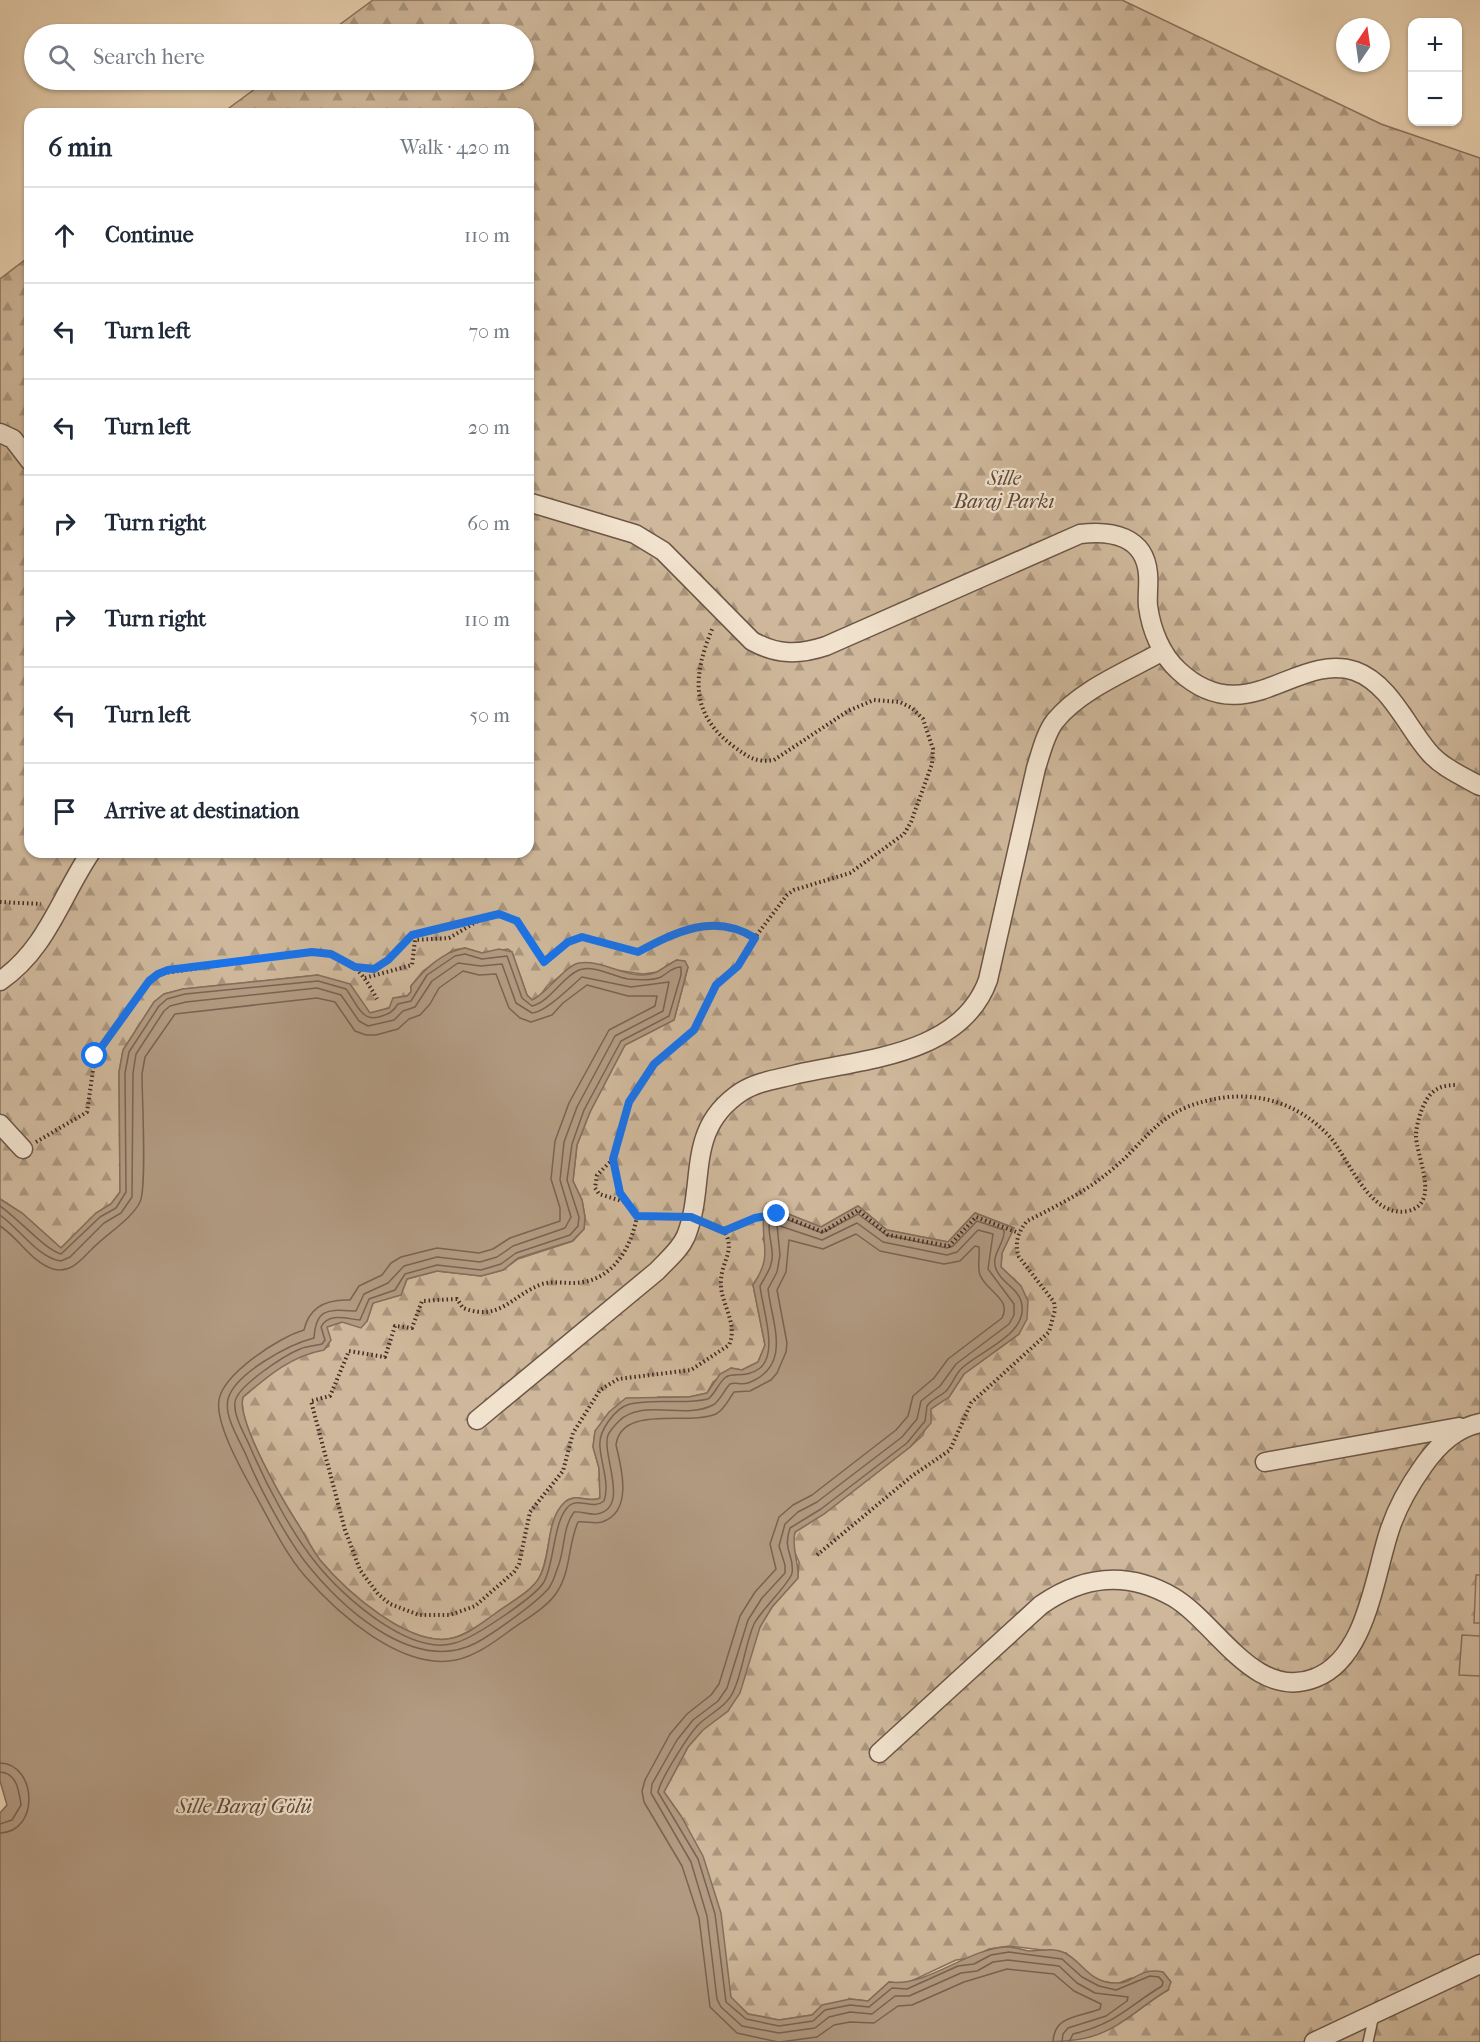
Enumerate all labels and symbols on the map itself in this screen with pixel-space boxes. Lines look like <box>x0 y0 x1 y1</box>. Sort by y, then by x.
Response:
north arrow <box>1336 18 1390 72</box>
park label: Sille Baraj Parkı <box>953 467 1054 513</box>
route start <box>81 1042 107 1068</box>
route end <box>763 1200 789 1226</box>
water label: Sille Baraj Gölü <box>175 1794 312 1818</box>

